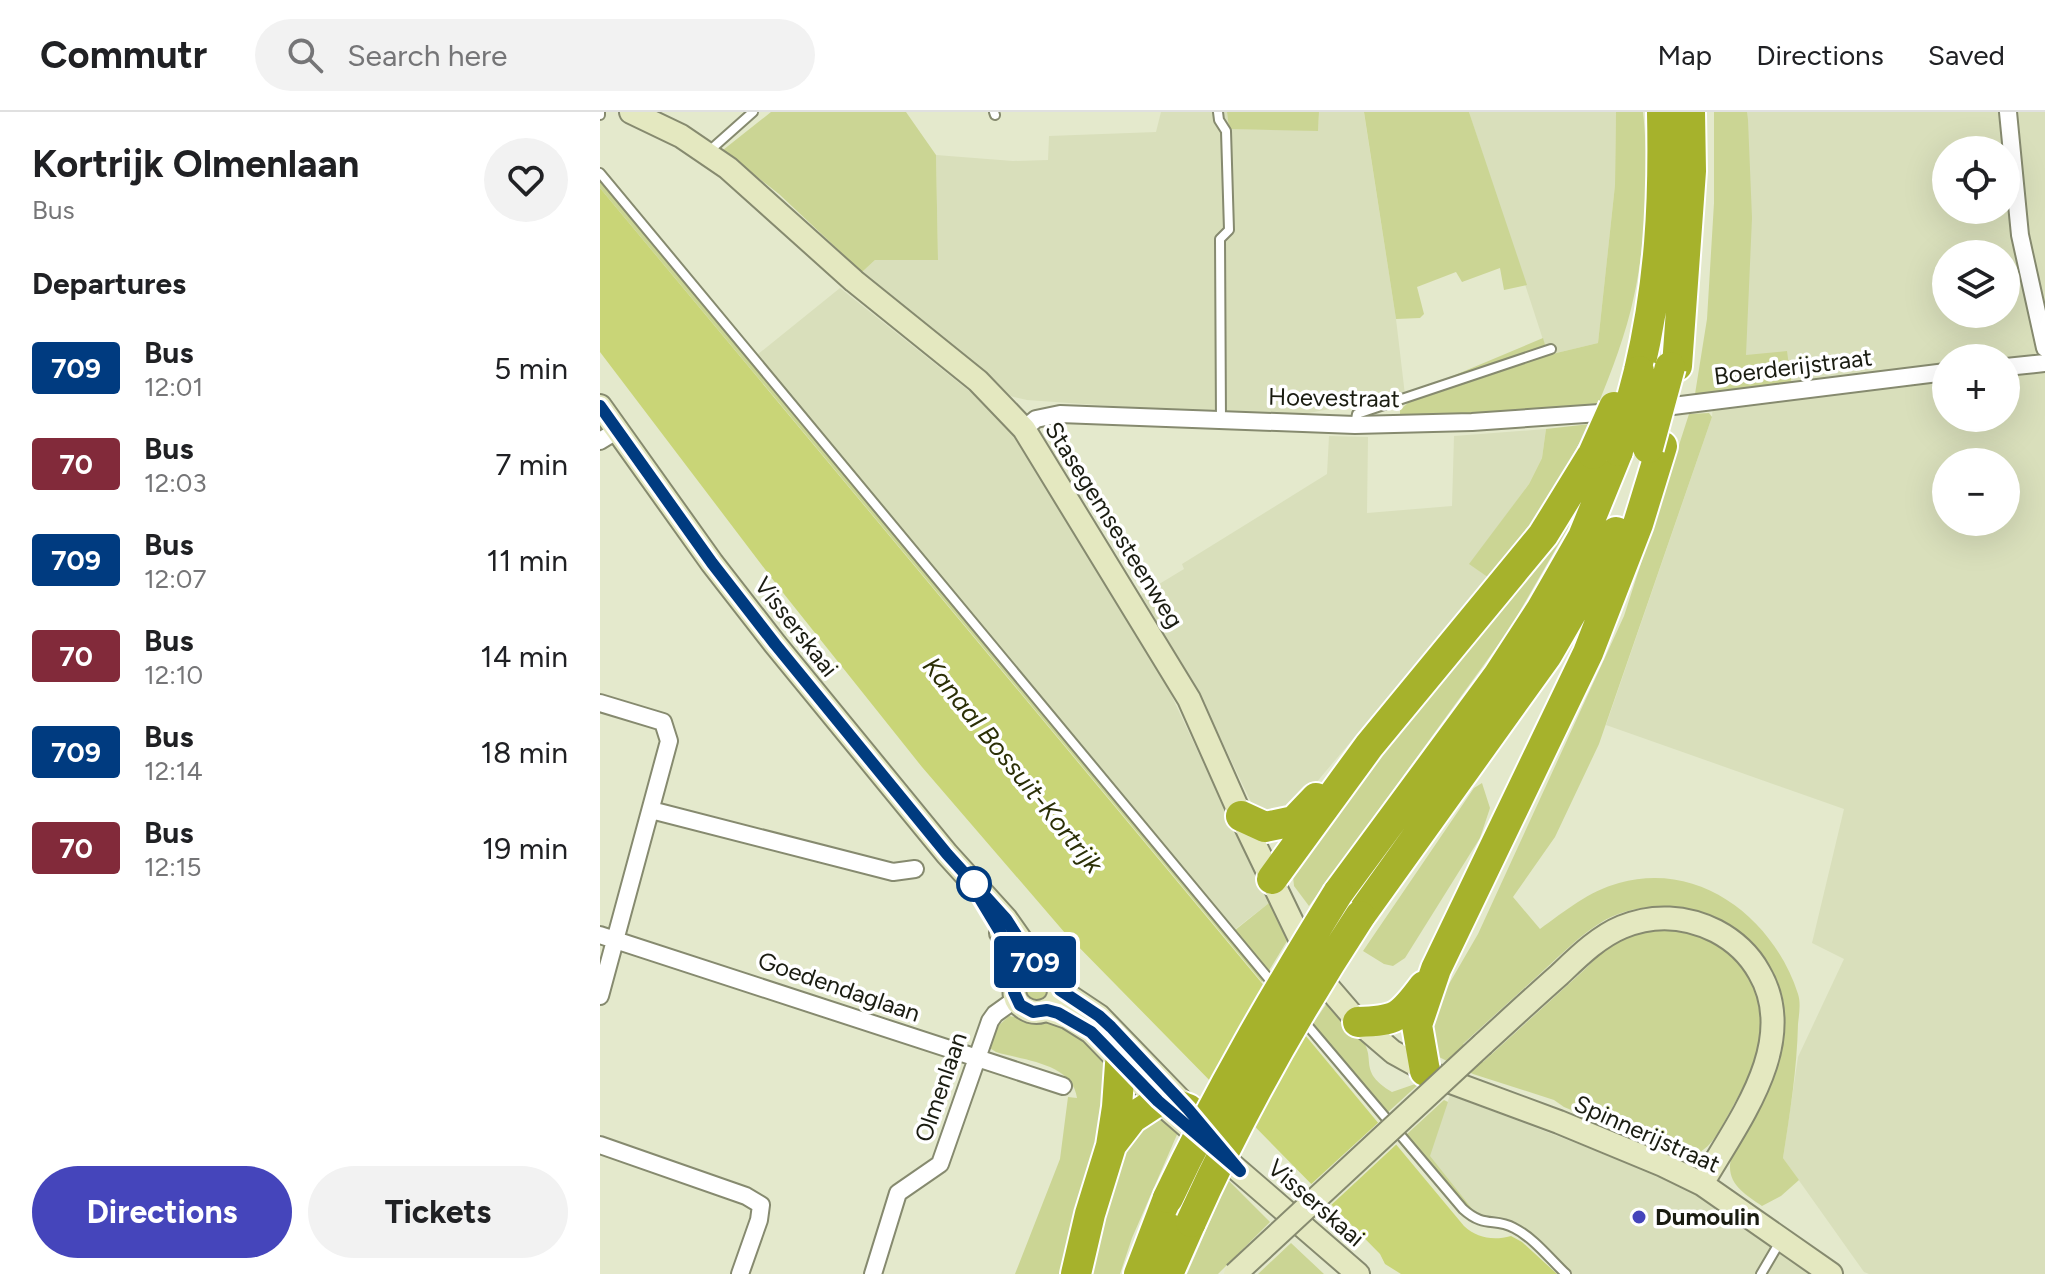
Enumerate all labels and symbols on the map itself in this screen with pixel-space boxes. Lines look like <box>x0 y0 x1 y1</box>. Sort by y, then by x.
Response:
street label: Boerderijstraat <box>1712 342 1874 391</box>
street label: Hoevestraat <box>1268 382 1400 413</box>
street label: Stasegemsesteenweg <box>1039 416 1190 633</box>
street label: Visserskaai <box>749 571 844 682</box>
water label: Kanaal Bossuit-Kortrijk <box>916 650 1111 881</box>
unlabelled marker <box>957 867 991 901</box>
line badge: 709 <box>989 936 1081 988</box>
street label: Goedendaglaan <box>754 945 924 1028</box>
street label: Olmenlaan <box>908 1028 973 1145</box>
street label: Spinnerijstraat <box>1570 1088 1725 1179</box>
street label: Visserskaai <box>1262 1153 1371 1252</box>
place label: Dumoulin <box>1655 1202 1760 1231</box>
marker: Dumoulin <box>1630 1208 1648 1226</box>

